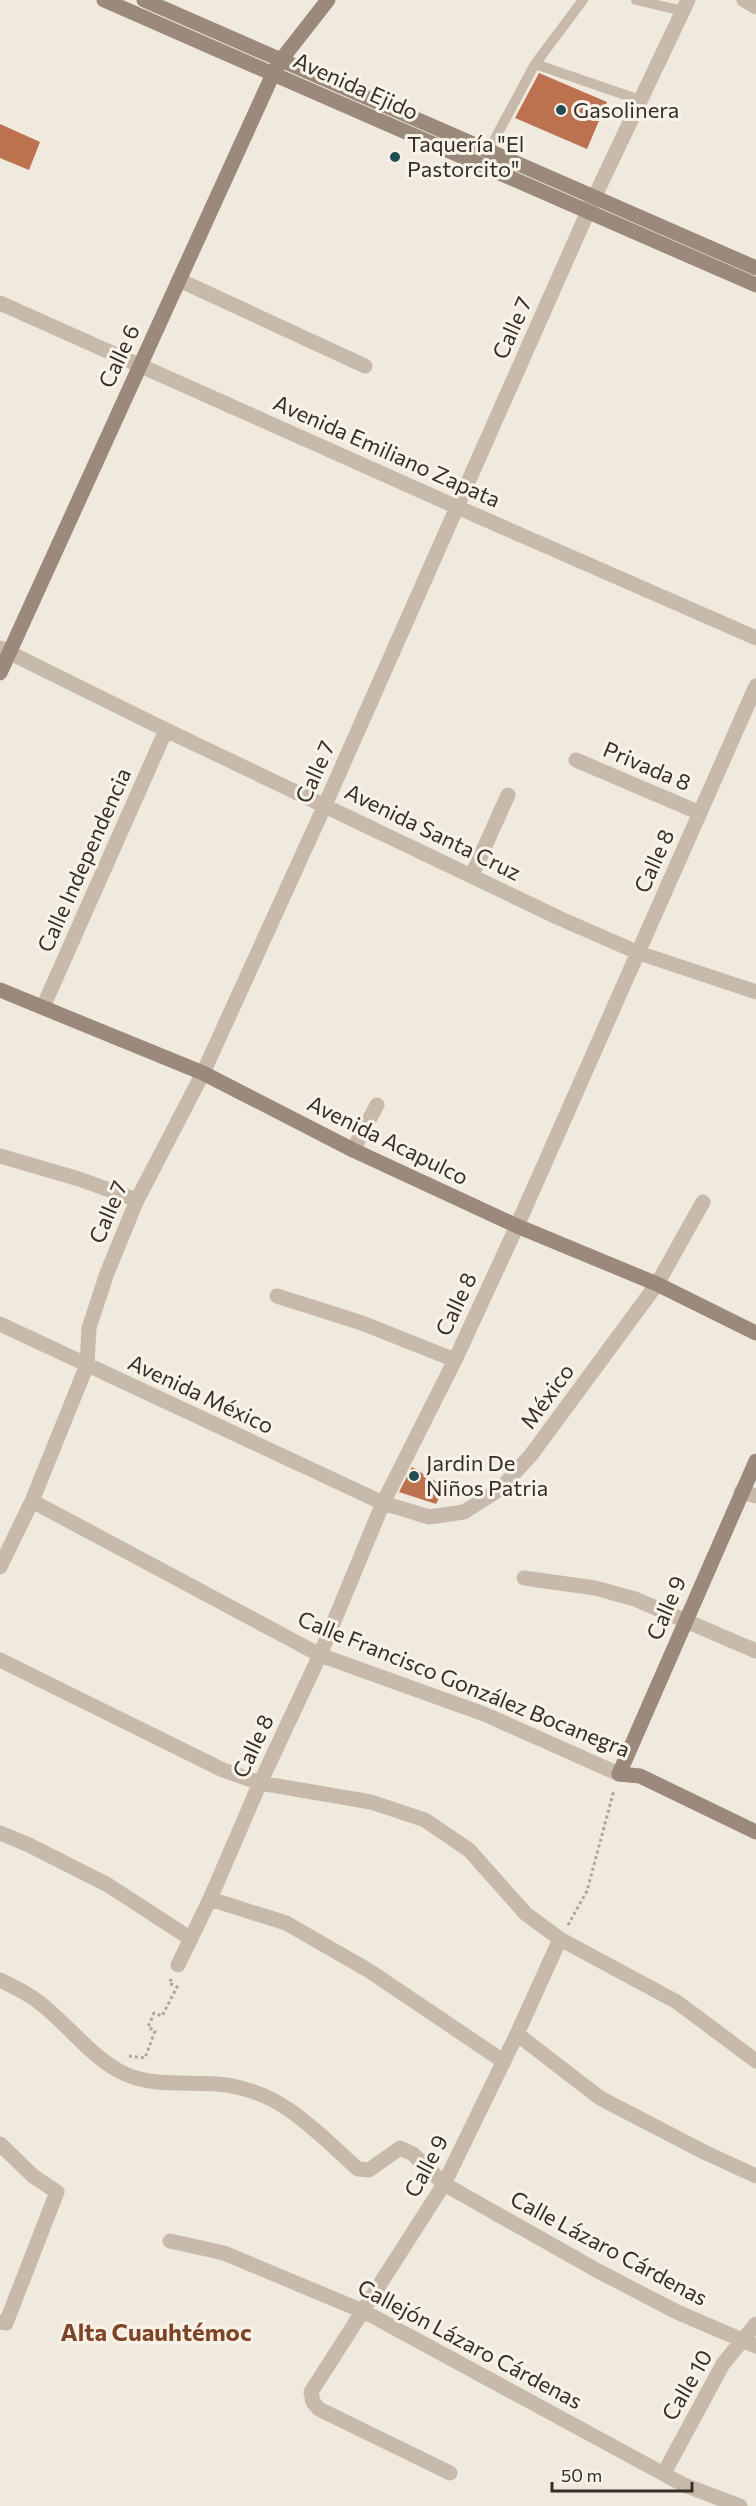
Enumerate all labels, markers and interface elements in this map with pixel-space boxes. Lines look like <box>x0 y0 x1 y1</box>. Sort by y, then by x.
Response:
street label: Avenida Ejido <box>290 46 423 125</box>
place label: Gasolinera <box>573 96 679 123</box>
marker: Gasolinera <box>554 103 568 117</box>
place label: Taquería "El Pastorcito" <box>407 130 524 182</box>
marker: Taquería "El Pastorcito" <box>388 150 402 164</box>
street label: Calle 7 <box>486 293 537 363</box>
street label: Calle 6 <box>92 320 145 392</box>
street label: Avenida Emiliano Zapata <box>270 388 505 513</box>
street label: Privada 8 <box>599 735 695 796</box>
street label: Calle 7 <box>289 737 340 807</box>
street label: Calle Independencia <box>31 763 136 956</box>
street label: Avenida Santa Cruz <box>341 777 526 886</box>
street label: Calle 8 <box>628 825 679 897</box>
street label: Avenida Acapulco <box>303 1089 473 1190</box>
street label: Calle 7 <box>82 1177 133 1247</box>
street label: Calle 8 <box>429 1268 482 1340</box>
street label: Avenida México <box>124 1348 278 1439</box>
street label: México <box>514 1358 579 1434</box>
place label: Jardin De Niños Patria <box>426 1449 548 1501</box>
marker: Jardin De Niños Patria <box>407 1469 421 1483</box>
street label: Calle 9 <box>640 1572 691 1644</box>
street label: Calle Francisco González Bocanegra <box>294 1604 634 1763</box>
street label: Calle 8 <box>226 1710 279 1782</box>
street label: Calle 9 <box>398 2130 453 2202</box>
street label: Calle Lázaro Cárdenas <box>506 2184 712 2311</box>
street label: Callejón Lázaro Cárdenas <box>353 2273 587 2414</box>
district label: Alta Cuauhtémoc <box>60 2317 252 2346</box>
street label: Calle 10 <box>656 2345 718 2425</box>
scale bar <box>552 2455 692 2493</box>
text: 50 m <box>561 2464 602 2486</box>

